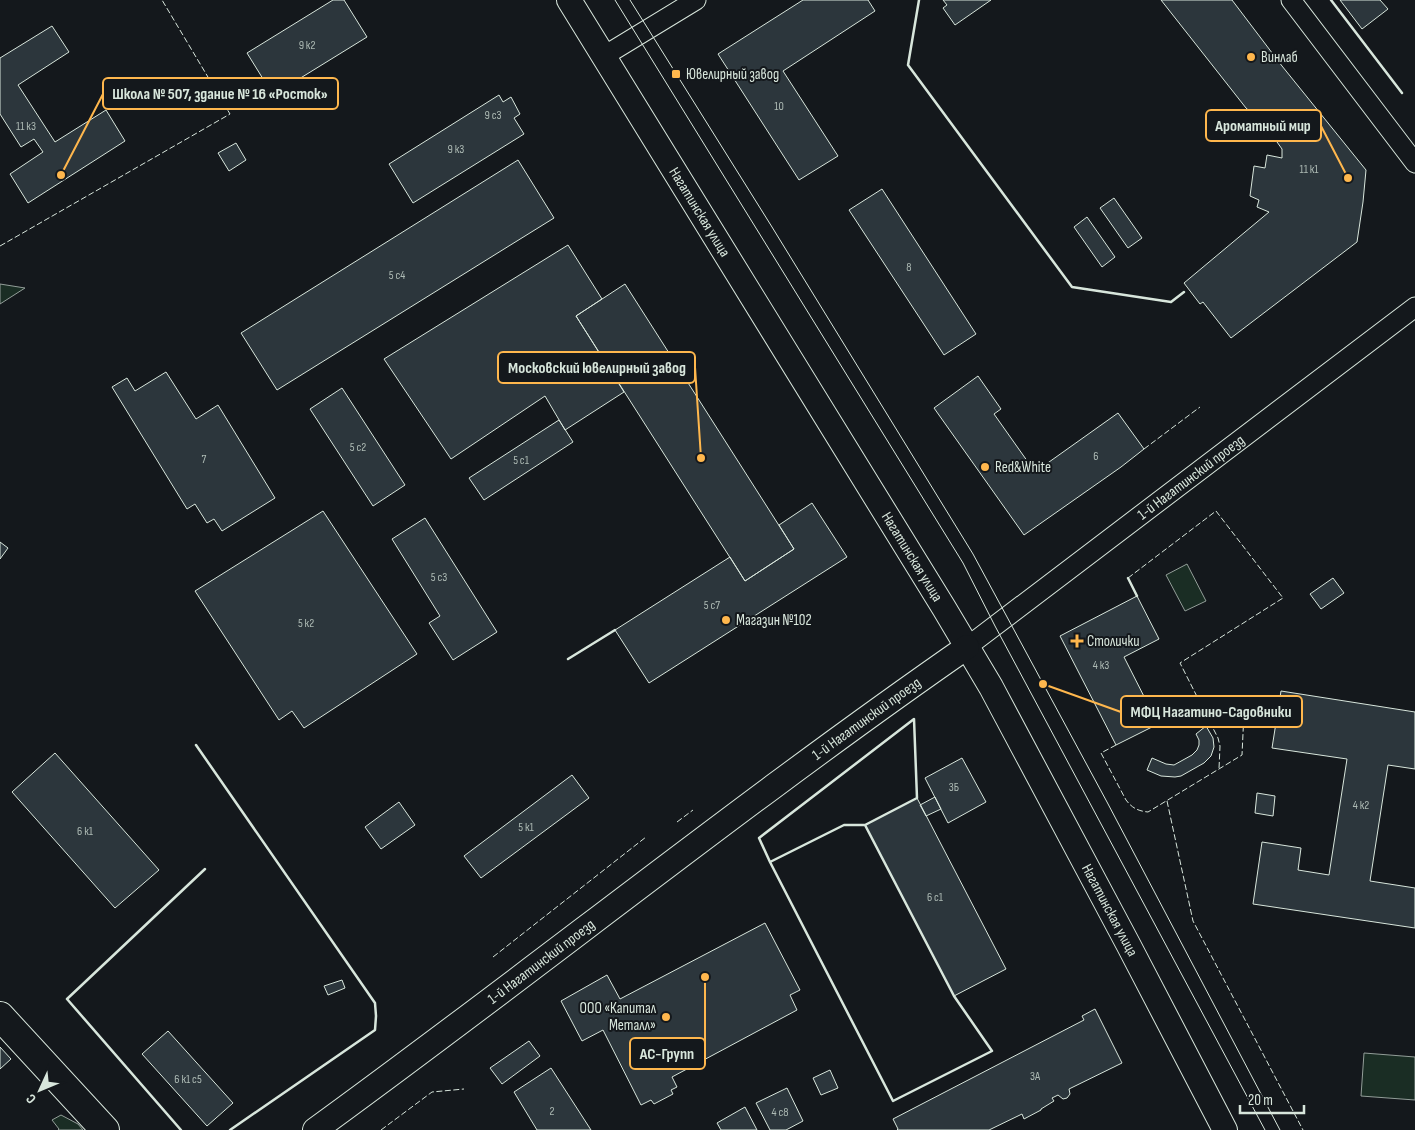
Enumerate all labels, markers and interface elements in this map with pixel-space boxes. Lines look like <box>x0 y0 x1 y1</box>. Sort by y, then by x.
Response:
house number: 9 к2 <box>299 38 315 53</box>
place label: Винлаб <box>1261 48 1298 67</box>
marker: Винлаб <box>1245 51 1257 63</box>
place label: Ювелирный завод <box>686 65 779 84</box>
marker: Ювелирный завод <box>670 68 682 80</box>
callout: Школа № 507, здание № 16 «Росток» <box>103 78 338 109</box>
text: Школа № 507, здание № 16 «Росток» <box>112 85 328 104</box>
house number: 10 <box>774 99 784 114</box>
house number: 9 с3 <box>484 108 502 123</box>
callout: Ароматный мир <box>1206 110 1321 141</box>
text: Ароматный мир <box>1214 117 1311 136</box>
house number: 11 к3 <box>16 119 36 134</box>
house number: 9 к3 <box>448 142 464 157</box>
house number: 11 к1 <box>1299 162 1319 177</box>
street label: Нагатинская улица <box>664 164 734 261</box>
house number: 8 <box>906 260 912 275</box>
house number: 5 с4 <box>389 268 405 283</box>
callout: Московский ювелирный завод <box>498 352 695 383</box>
text: Московский ювелирный завод <box>508 359 686 378</box>
street label: 1-й Нагатинский проезд <box>1134 431 1248 524</box>
house number: 5 с2 <box>350 440 366 455</box>
house number: 6 <box>1093 449 1099 464</box>
house number: 7 <box>202 452 207 467</box>
house number: 5 с1 <box>513 453 530 468</box>
place label: Red&White <box>995 458 1051 477</box>
marker: Red&White <box>979 461 991 473</box>
street label: Нагатинская улица <box>877 509 947 605</box>
house number: 5 с3 <box>431 570 447 585</box>
house number: 5 с7 <box>704 598 720 613</box>
place label: Магазин №102 <box>736 611 812 630</box>
marker: Магазин №102 <box>720 614 732 626</box>
house number: 5 к2 <box>298 616 314 631</box>
place label: Столички <box>1087 632 1140 651</box>
marker: Столички <box>1071 635 1083 647</box>
house number: 4 к3 <box>1093 658 1109 673</box>
street label: 1-й Нагатинский проезд <box>809 673 925 765</box>
callout: МФЦ Нагатино-Садовники <box>1121 696 1302 727</box>
text: МФЦ Нагатино-Садовники <box>1131 703 1291 722</box>
house number: 3Б <box>949 780 959 795</box>
house number: 4 к2 <box>1353 798 1369 813</box>
house number: 5 к1 <box>518 820 535 835</box>
house number: 6 к1 <box>77 824 94 839</box>
street label: Нагатинская улица <box>1077 861 1142 960</box>
house number: 6 с1 <box>927 890 944 905</box>
street label: 1-й Нагатинский проезд <box>484 915 599 1009</box>
place label: ООО «Капитал Металл» <box>580 999 657 1035</box>
marker: ООО «Капитал Металл» <box>660 1011 672 1023</box>
callout: АС-Групп <box>630 1038 705 1069</box>
text: АС-Групп <box>639 1045 694 1064</box>
north arrow <box>15 1065 65 1115</box>
house number: 3А <box>1030 1069 1041 1084</box>
house number: 6 к1 с5 <box>174 1072 202 1087</box>
scale bar <box>1240 1082 1304 1114</box>
text: С <box>22 1090 40 1107</box>
text: 20 m <box>1248 1091 1273 1110</box>
house number: 2 <box>550 1104 555 1119</box>
house number: 4 с8 <box>772 1105 788 1120</box>

